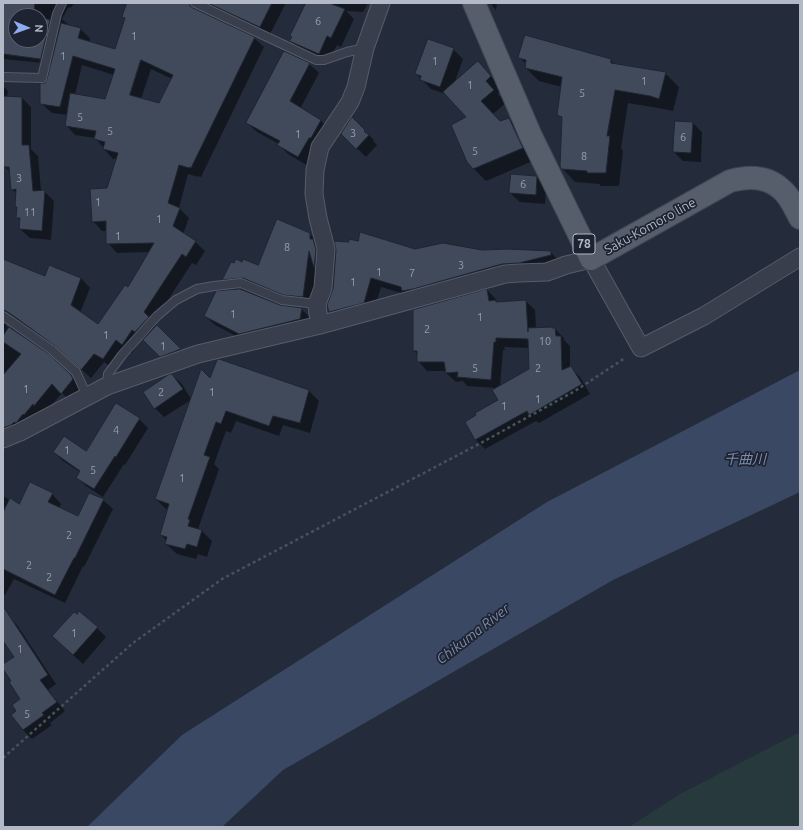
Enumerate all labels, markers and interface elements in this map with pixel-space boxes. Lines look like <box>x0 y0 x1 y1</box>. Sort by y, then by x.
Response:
north arrow <box>8 8 48 48</box>
house number: 6 <box>315 14 321 28</box>
text: N <box>33 24 45 33</box>
house number: 1 <box>131 29 137 43</box>
house number: 1 <box>60 49 66 63</box>
house number: 1 <box>432 54 438 68</box>
house number: 1 <box>641 74 647 88</box>
house number: 1 <box>467 78 473 92</box>
house number: 5 <box>579 86 585 100</box>
house number: 5 <box>77 110 83 124</box>
house number: 5 <box>107 124 113 138</box>
house number: 3 <box>350 126 356 140</box>
house number: 1 <box>295 127 301 141</box>
house number: 6 <box>680 130 686 144</box>
house number: 5 <box>472 144 478 158</box>
house number: 8 <box>581 149 587 163</box>
house number: 3 <box>16 171 22 185</box>
house number: 6 <box>520 177 526 191</box>
street label: Saku-Komoro line <box>602 194 698 258</box>
house number: 1 <box>95 195 101 209</box>
house number: 11 <box>24 205 36 219</box>
house number: 1 <box>156 212 162 226</box>
house number: 1 <box>115 229 121 243</box>
road number: 78 <box>573 234 595 254</box>
house number: 8 <box>284 240 290 254</box>
house number: 3 <box>458 258 464 272</box>
house number: 1 <box>376 265 382 279</box>
house number: 7 <box>409 266 415 280</box>
house number: 1 <box>350 275 356 289</box>
house number: 1 <box>230 307 236 321</box>
house number: 1 <box>477 310 483 324</box>
house number: 2 <box>424 322 430 336</box>
house number: 1 <box>103 328 109 342</box>
house number: 10 <box>539 334 551 348</box>
house number: 1 <box>160 339 166 353</box>
house number: 5 <box>472 361 478 375</box>
house number: 2 <box>535 361 541 375</box>
house number: 1 <box>23 382 29 396</box>
house number: 2 <box>158 385 164 399</box>
house number: 1 <box>209 385 215 399</box>
house number: 1 <box>535 392 541 406</box>
house number: 1 <box>501 399 507 413</box>
house number: 4 <box>113 423 119 437</box>
house number: 1 <box>64 443 70 457</box>
water label: 千曲川 <box>724 451 766 467</box>
house number: 5 <box>90 463 96 477</box>
house number: 1 <box>179 471 185 485</box>
house number: 2 <box>66 528 72 542</box>
house number: 2 <box>26 558 32 572</box>
house number: 2 <box>46 570 52 584</box>
water label: Chikuma River <box>433 600 513 668</box>
house number: 1 <box>71 626 77 640</box>
house number: 1 <box>17 642 23 656</box>
house number: 5 <box>24 707 30 721</box>

